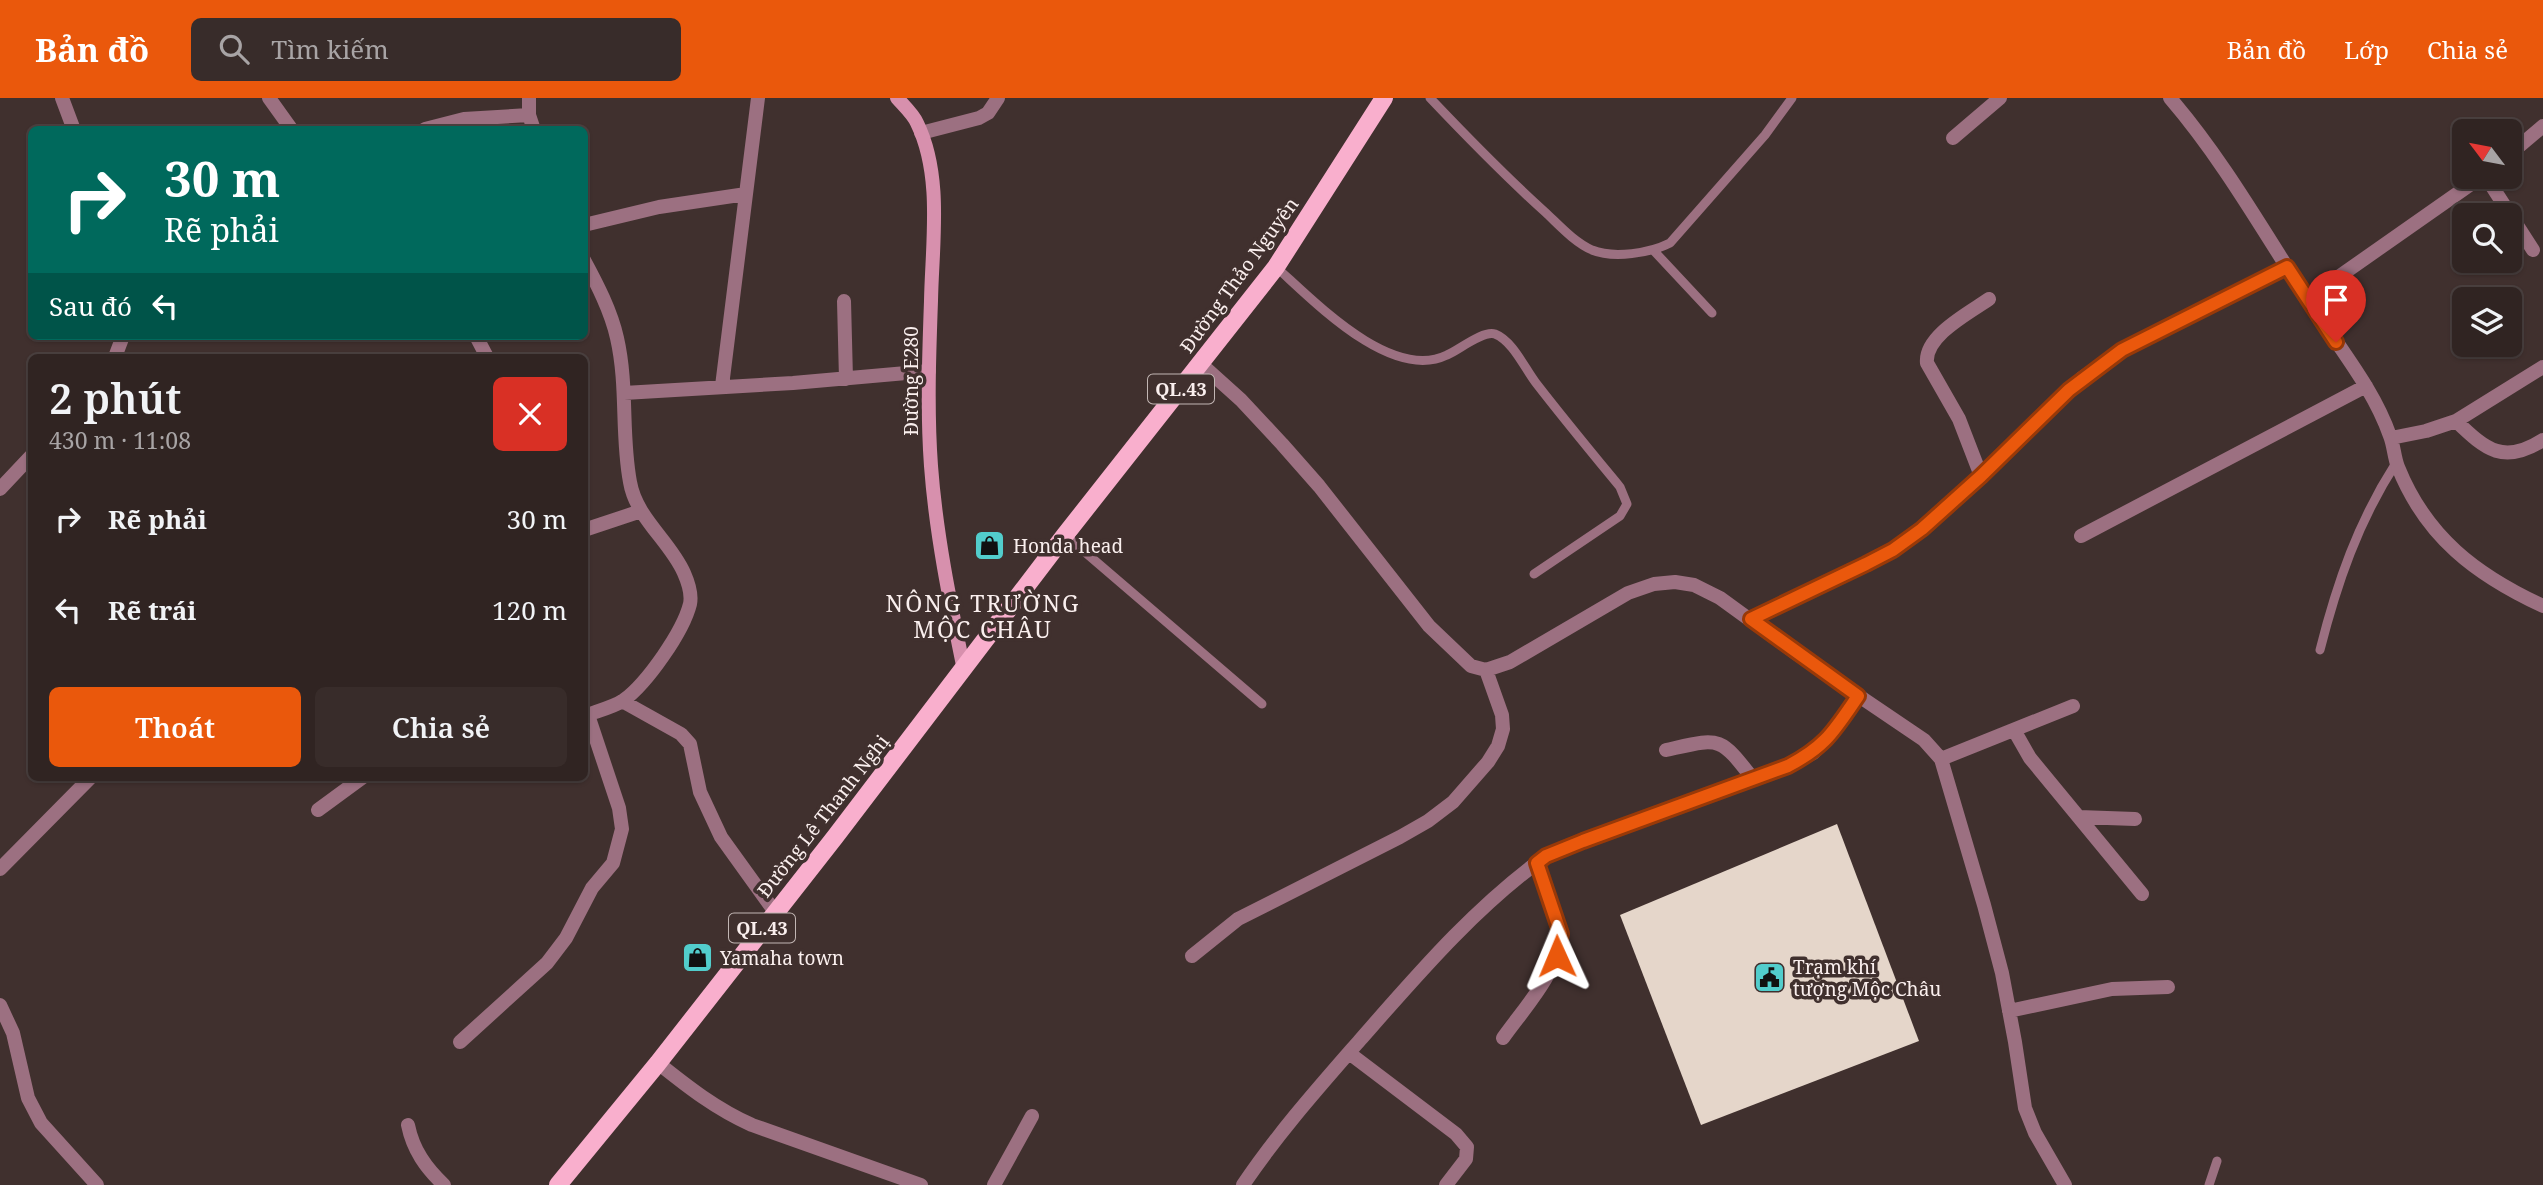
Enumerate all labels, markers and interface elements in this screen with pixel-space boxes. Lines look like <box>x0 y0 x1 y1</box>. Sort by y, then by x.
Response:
search box <box>191 18 681 81</box>
text: Bản đồ <box>35 27 149 72</box>
icon: search <box>215 30 253 68</box>
text: Tìm kiếm <box>271 31 389 67</box>
text: Bản đồ <box>2227 33 2306 66</box>
text: Lớp <box>2344 33 2389 66</box>
text: Chia sẻ <box>2427 33 2508 66</box>
north arrow <box>2452 119 2522 189</box>
map controls <box>2452 119 2522 357</box>
text: 30 m <box>164 145 280 211</box>
icon: right <box>49 154 140 245</box>
street label: Đường Thảo Nguyên <box>1174 192 1304 358</box>
button: search <box>2452 203 2522 273</box>
text: Rẽ phải <box>164 208 279 251</box>
pin <box>2306 270 2366 342</box>
icon: arrive <box>2317 281 2355 319</box>
icon: left <box>146 287 184 325</box>
button: layers <box>2452 287 2522 357</box>
text: Sau đó <box>49 288 132 324</box>
street label: Đường E280 <box>898 326 924 436</box>
text: 2 phút <box>49 369 181 426</box>
road number: QL.43 <box>1148 374 1214 404</box>
button: close <box>493 377 567 451</box>
text: 430 m · 11:08 <box>49 424 191 456</box>
icon: right <box>49 500 87 538</box>
text: Rẽ phải <box>108 501 207 537</box>
text: 30 m <box>507 501 567 537</box>
shop icon: Honda head <box>973 529 1007 563</box>
place label: Honda head <box>1013 533 1124 559</box>
district label: NÔNG TRƯỜNG MỘC CHÂU <box>886 587 1080 645</box>
icon: left <box>49 591 87 629</box>
text: Rẽ trái <box>108 592 197 628</box>
text: 120 m <box>492 592 567 628</box>
button: Thoát <box>49 687 301 767</box>
button: Chia sẻ <box>315 687 567 767</box>
street label: Đường Lê Thanh Nghị <box>751 729 895 903</box>
road number: QL.43 <box>729 914 795 942</box>
position arrow <box>1520 919 1594 993</box>
shop icon: Yamaha town <box>680 941 714 975</box>
place label: Yamaha town <box>719 945 844 971</box>
place label: Trạm khí tượng Mộc Châu <box>1793 954 1941 1002</box>
public building icon: Trạm khí tượng Mộc Châu <box>1753 961 1787 995</box>

